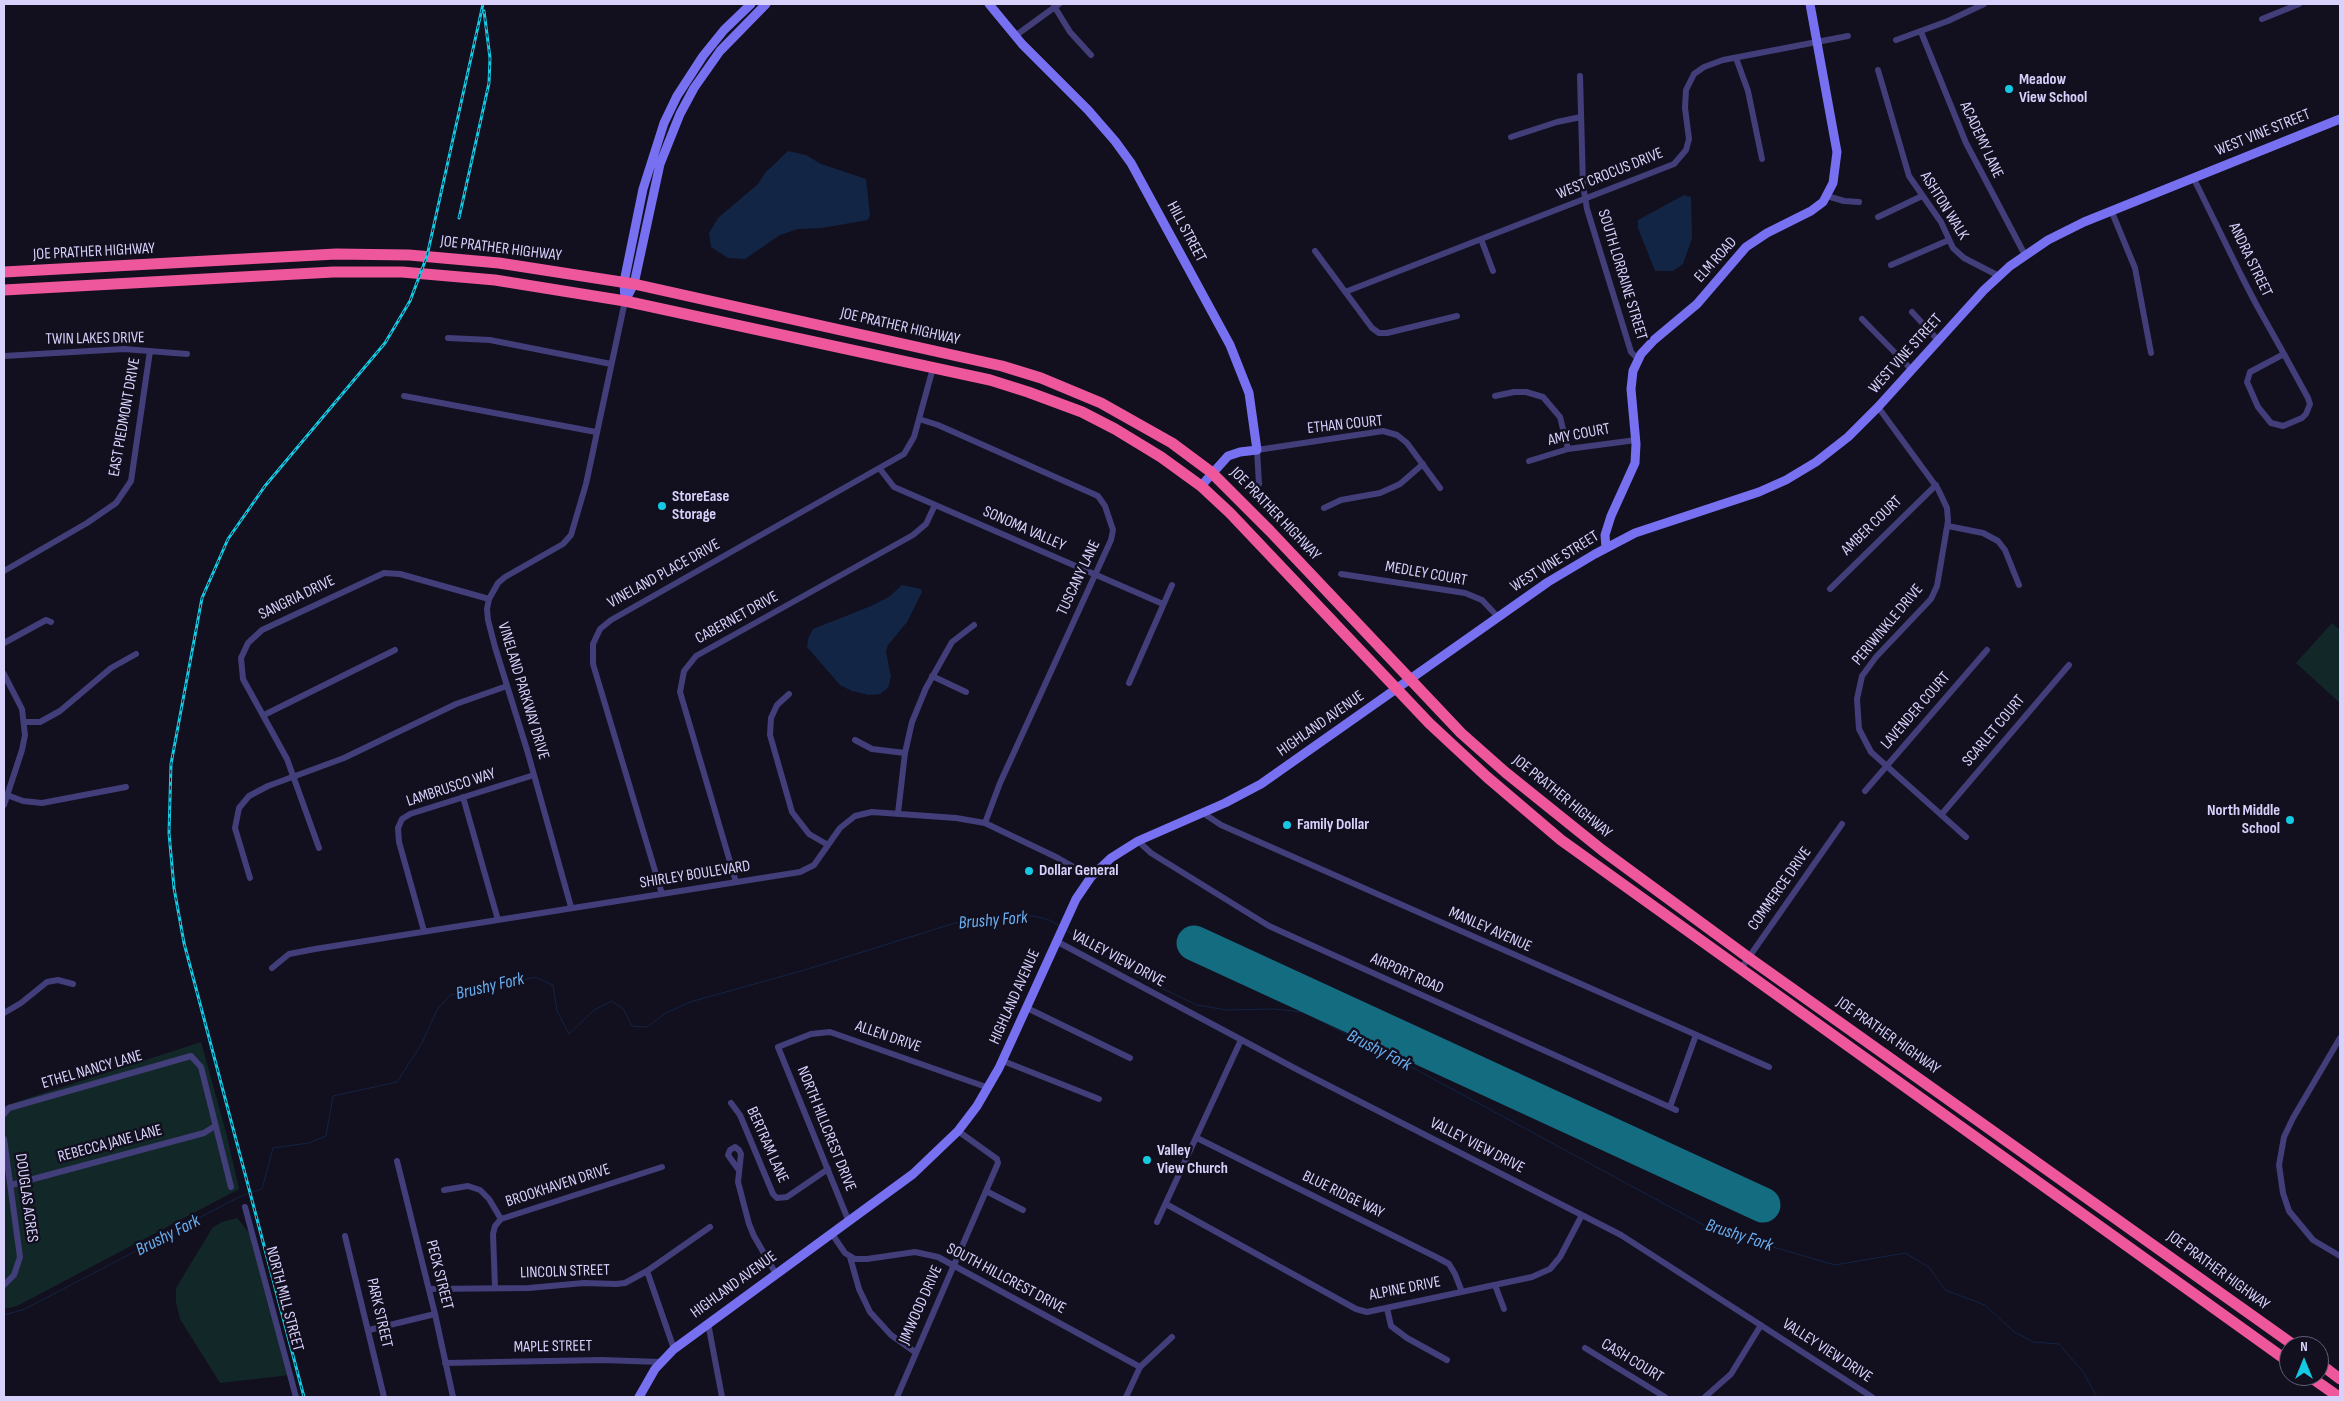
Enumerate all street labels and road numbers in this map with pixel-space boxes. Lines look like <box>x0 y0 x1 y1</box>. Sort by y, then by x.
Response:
street label: ACADEMY LANE <box>1955 99 2007 181</box>
street label: WEST VINE STREET <box>2213 105 2313 161</box>
street label: WEST CROCUS DRIVE <box>1554 144 1666 204</box>
street label: ASHTON WALK <box>1916 168 1972 244</box>
street label: HILL STREET <box>1162 198 1210 266</box>
street label: SOUTH LORRAINE STREET <box>1593 207 1651 343</box>
street label: ANDRA STREET <box>2224 220 2276 300</box>
street label: JOE PRATHER HIGHWAY <box>439 232 563 266</box>
street label: ELM ROAD <box>1691 233 1741 287</box>
street label: JOE PRATHER HIGHWAY <box>33 239 155 265</box>
street label: JOE PRATHER HIGHWAY <box>838 304 962 350</box>
street label: WEST VINE STREET <box>1865 310 1947 398</box>
street label: TWIN LAKES DRIVE <box>45 329 145 349</box>
street label: EAST PIEDMONT DRIVE <box>105 356 145 478</box>
street label: ETHAN COURT <box>1306 411 1384 439</box>
street label: AMY COURT <box>1546 420 1612 450</box>
street label: JOE PRATHER HIGHWAY <box>1226 463 1324 565</box>
street label: AMBER COURT <box>1838 492 1906 560</box>
street label: SONOMA VALLEY <box>980 502 1068 556</box>
street label: WEST VINE STREET <box>1507 527 1603 597</box>
street label: VINELAND PLACE DRIVE <box>604 535 724 613</box>
street label: TUSCANY LANE <box>1053 537 1105 619</box>
street label: MEDLEY COURT <box>1384 557 1468 591</box>
street label: SANGRIA DRIVE <box>256 571 338 625</box>
street label: PERIWINKLE DRIVE <box>1848 580 1928 670</box>
street label: CABERNET DRIVE <box>692 587 782 649</box>
street label: VINELAND PARKWAY DRIVE <box>493 620 553 762</box>
street label: LAVENDER COURT <box>1877 668 1955 754</box>
street label: HIGHLAND AVENUE <box>1274 687 1368 761</box>
street label: SCARLET COURT <box>1959 691 2029 771</box>
street label: JOE PRATHER HIGHWAY <box>1509 751 1615 843</box>
street label: LAMBRUSCO WAY <box>404 765 498 811</box>
street label: COMMERCE DRIVE <box>1744 844 1816 934</box>
street label: SHIRLEY BOULEVARD <box>638 857 752 893</box>
street label: MANLEY AVENUE <box>1445 903 1535 957</box>
street label: VALLEY VIEW DRIVE <box>1068 926 1168 992</box>
street label: HIGHLAND AVENUE <box>986 947 1044 1047</box>
street label: AIRPORT ROAD <box>1367 949 1447 999</box>
street label: JOE PRATHER HIGHWAY <box>1833 993 1943 1079</box>
street label: ALLEN DRIVE <box>853 1017 923 1057</box>
street label: ETHEL NANCY LANE <box>39 1046 145 1094</box>
street label: NORTH HILLCREST DRIVE <box>792 1064 860 1194</box>
street label: BERTRAM LANE <box>742 1104 792 1186</box>
street label: VALLEY VIEW DRIVE <box>1427 1114 1527 1178</box>
street label: REBECCA JANE LANE <box>56 1121 164 1167</box>
street label: DOUGLAS ACRES <box>10 1152 42 1244</box>
street label: BROOKHAVEN DRIVE <box>503 1160 613 1212</box>
street label: BLUE RIDGE WAY <box>1299 1167 1387 1223</box>
street label: JOE PRATHER HIGHWAY <box>2163 1227 2273 1315</box>
street label: PECK STREET <box>421 1238 457 1312</box>
street label: SOUTH HILLCREST DRIVE <box>943 1239 1069 1319</box>
street label: NORTH MILL STREET <box>261 1244 307 1354</box>
street label: HIGHLAND AVENUE <box>687 1247 781 1323</box>
street label: LINCOLN STREET <box>520 1261 610 1283</box>
street label: JIMWOOD DRIVE <box>895 1262 947 1348</box>
street label: ALPINE DRIVE <box>1368 1273 1442 1305</box>
street label: PARK STREET <box>362 1276 396 1350</box>
street label: VALLEY VIEW DRIVE <box>1778 1315 1876 1387</box>
street label: CASH COURT <box>1597 1335 1667 1387</box>
street label: MAPLE STREET <box>514 1337 592 1357</box>

